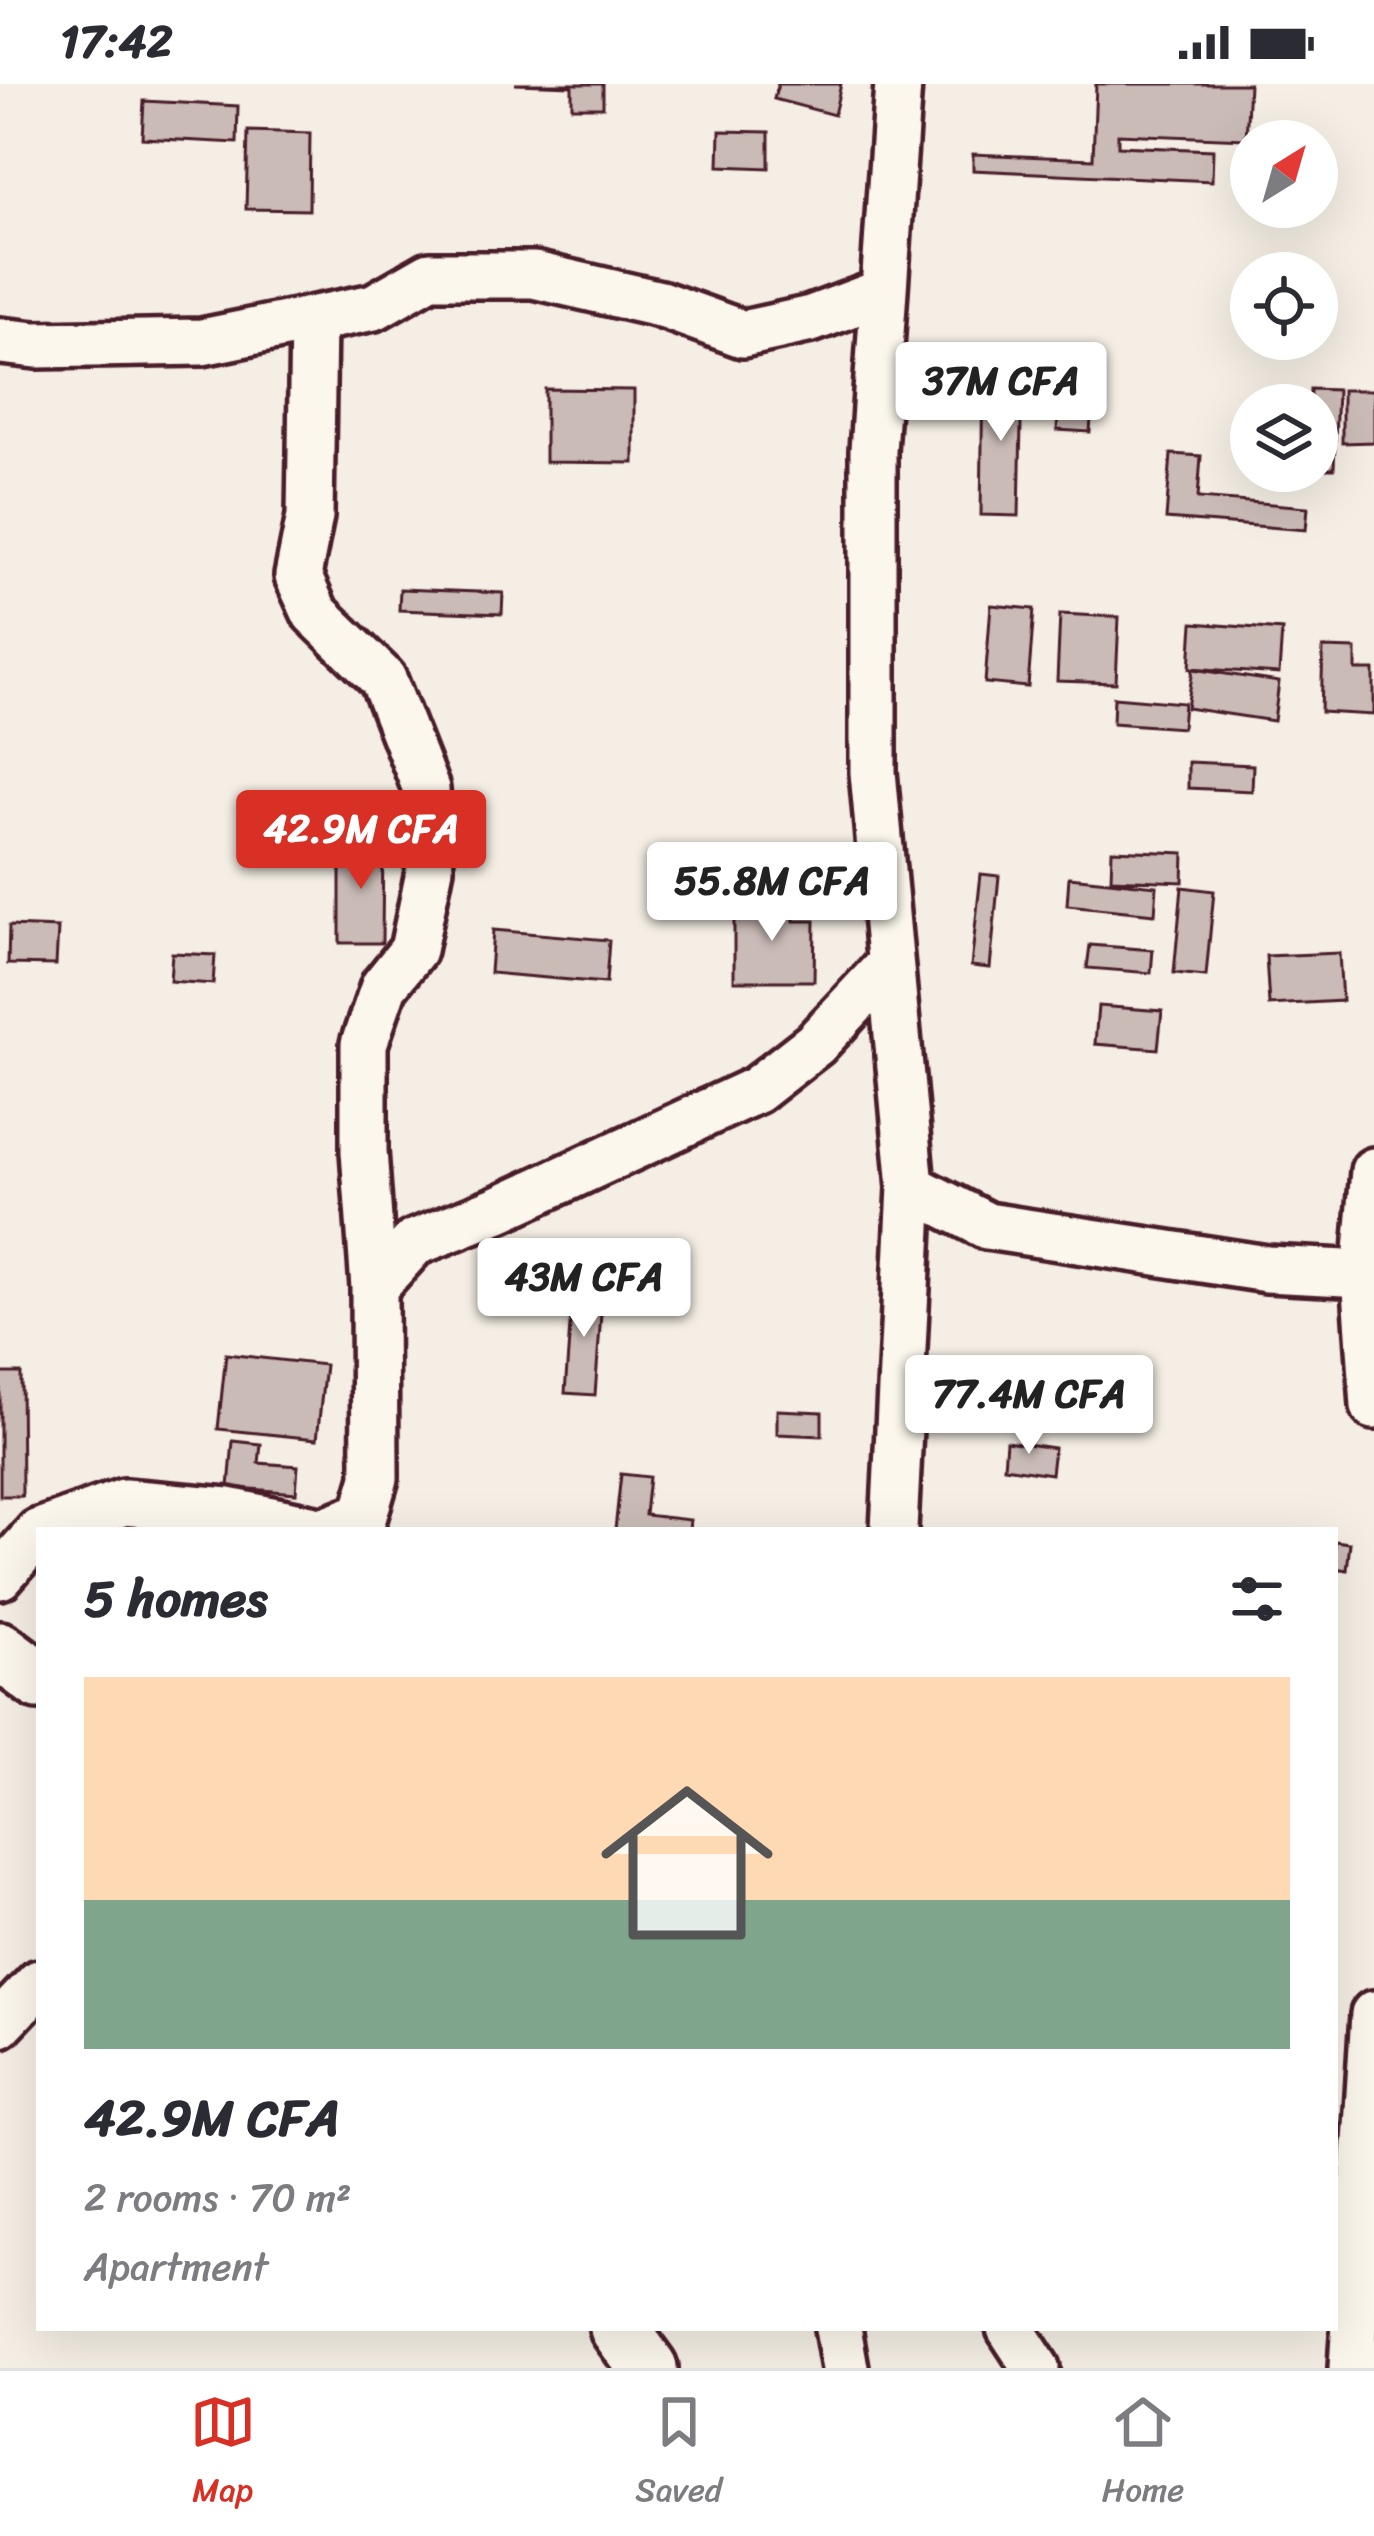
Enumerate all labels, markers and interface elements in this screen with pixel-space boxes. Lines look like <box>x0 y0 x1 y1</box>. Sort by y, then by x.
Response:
text: 17:42 <box>60 2 173 82</box>
north arrow <box>1230 120 1338 228</box>
map controls <box>1230 120 1338 492</box>
button: locate <box>1230 252 1338 360</box>
pin: 37M CFA <box>890 342 1112 444</box>
text: 37M CFA <box>923 346 1079 415</box>
button: layers <box>1230 384 1338 492</box>
pin: 42.9M CFA <box>224 790 498 892</box>
text: 42.9M CFA <box>263 794 459 863</box>
pin: 55.8M CFA <box>635 842 909 944</box>
text: 55.8M CFA <box>674 846 870 915</box>
pin: 43M CFA <box>473 1238 695 1340</box>
text: 43M CFA <box>505 1242 663 1311</box>
pin: 77.4M CFA <box>892 1355 1166 1457</box>
text: 77.4M CFA <box>932 1359 1126 1428</box>
text: 5 homes <box>84 1554 267 1644</box>
icon: filters <box>1224 1566 1290 1632</box>
icon: home <box>579 1755 795 1971</box>
text: 42.9M CFA <box>84 2073 340 2163</box>
text: 2 rooms · 70 m² <box>84 2163 351 2232</box>
text: Apartment <box>84 2232 268 2301</box>
tab: Map <box>190 2389 256 2519</box>
tab: Saved <box>635 2389 722 2519</box>
tab: Home <box>1102 2389 1184 2519</box>

